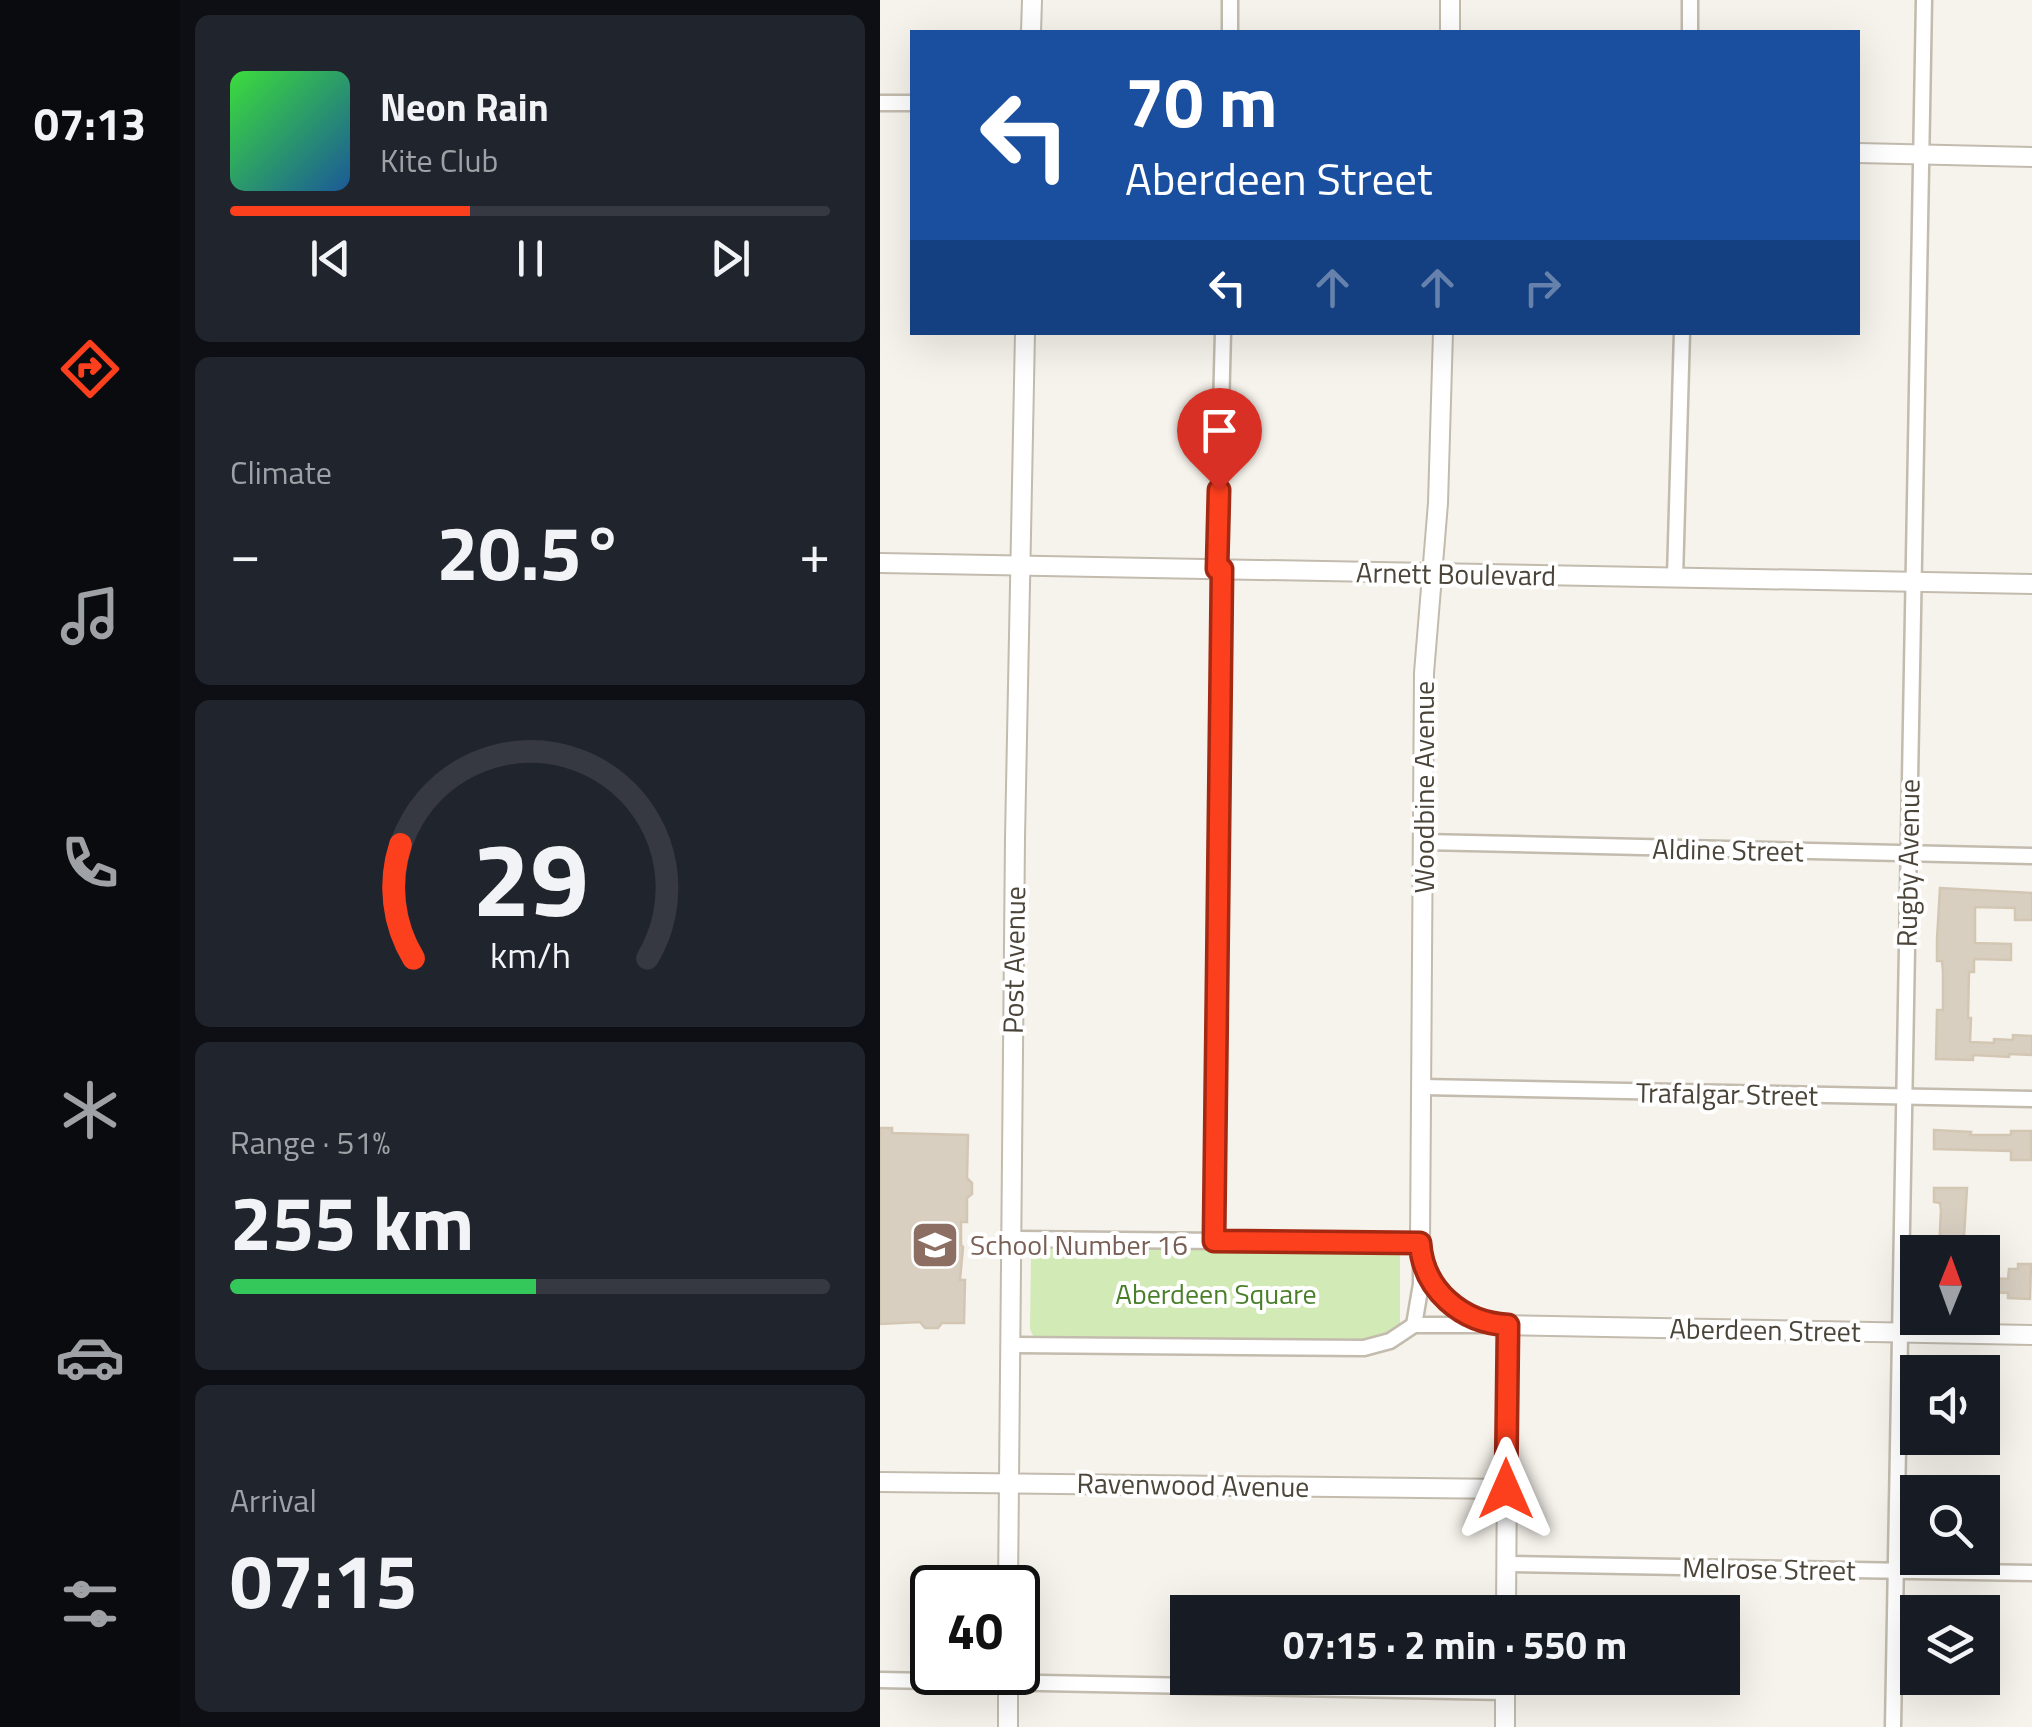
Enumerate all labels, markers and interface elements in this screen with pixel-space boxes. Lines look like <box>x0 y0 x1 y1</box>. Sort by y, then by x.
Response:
text: 70 m <box>1125 48 1278 154</box>
icon: left <box>960 70 1090 200</box>
text: Neon Rain <box>380 78 549 136</box>
text: 07:13 <box>34 89 146 157</box>
text: Kite Club <box>380 136 498 184</box>
text: Aberdeen Street <box>1125 144 1433 212</box>
icon: previous <box>303 231 358 286</box>
icon: pause <box>503 231 558 286</box>
icon: next <box>703 231 758 286</box>
icon: left <box>1200 260 1255 315</box>
icon: ahead <box>1305 260 1360 315</box>
icon: ahead <box>1410 260 1465 315</box>
icon: right <box>1515 260 1570 315</box>
icon: directions <box>55 334 125 404</box>
pin <box>1177 388 1262 491</box>
icon: arrive <box>1192 403 1247 458</box>
text: Climate <box>230 448 332 496</box>
text: 20.5° <box>436 495 624 609</box>
text: − <box>230 511 261 594</box>
text: + <box>799 511 830 594</box>
street label: Arnett Boulevard <box>1356 550 1556 597</box>
icon: music <box>55 581 125 651</box>
street label: Woodbine Avenue <box>1402 681 1445 893</box>
street label: Rugby Avenue <box>1885 779 1930 947</box>
text: 29 <box>472 798 588 956</box>
street label: Aldine Street <box>1652 827 1804 872</box>
icon: phone <box>55 828 125 898</box>
street label: Post Avenue <box>991 886 1036 1034</box>
text: km/h <box>490 927 570 982</box>
street label: Trafalgar Street <box>1636 1070 1819 1117</box>
icon: climate <box>55 1075 125 1145</box>
text: Range · 51% <box>230 1118 390 1166</box>
text: 255 km <box>230 1165 474 1279</box>
school or university icon: School Number 16 <box>909 1219 961 1271</box>
place label: School Number 16 <box>970 1223 1188 1266</box>
north arrow <box>1900 1235 2000 1335</box>
map controls <box>1900 1235 2000 1695</box>
park label: Aberdeen Square <box>1115 1272 1317 1315</box>
street label: Aberdeen Street <box>1669 1306 1861 1353</box>
icon: car <box>55 1322 125 1392</box>
button: sound <box>1900 1355 2000 1455</box>
position arrow <box>1454 1437 1558 1541</box>
street label: Ravenwood Avenue <box>1076 1461 1310 1508</box>
button: search <box>1900 1475 2000 1575</box>
text: Arrival <box>230 1476 317 1524</box>
text: 07:15 <box>230 1523 417 1637</box>
street label: Melrose Street <box>1682 1545 1856 1592</box>
speed limit sign: 40 <box>910 1565 1040 1695</box>
icon: filters <box>55 1569 125 1639</box>
button: layers <box>1900 1595 2000 1695</box>
text: 07:15 · 2 min · 550 m <box>1283 1616 1627 1674</box>

